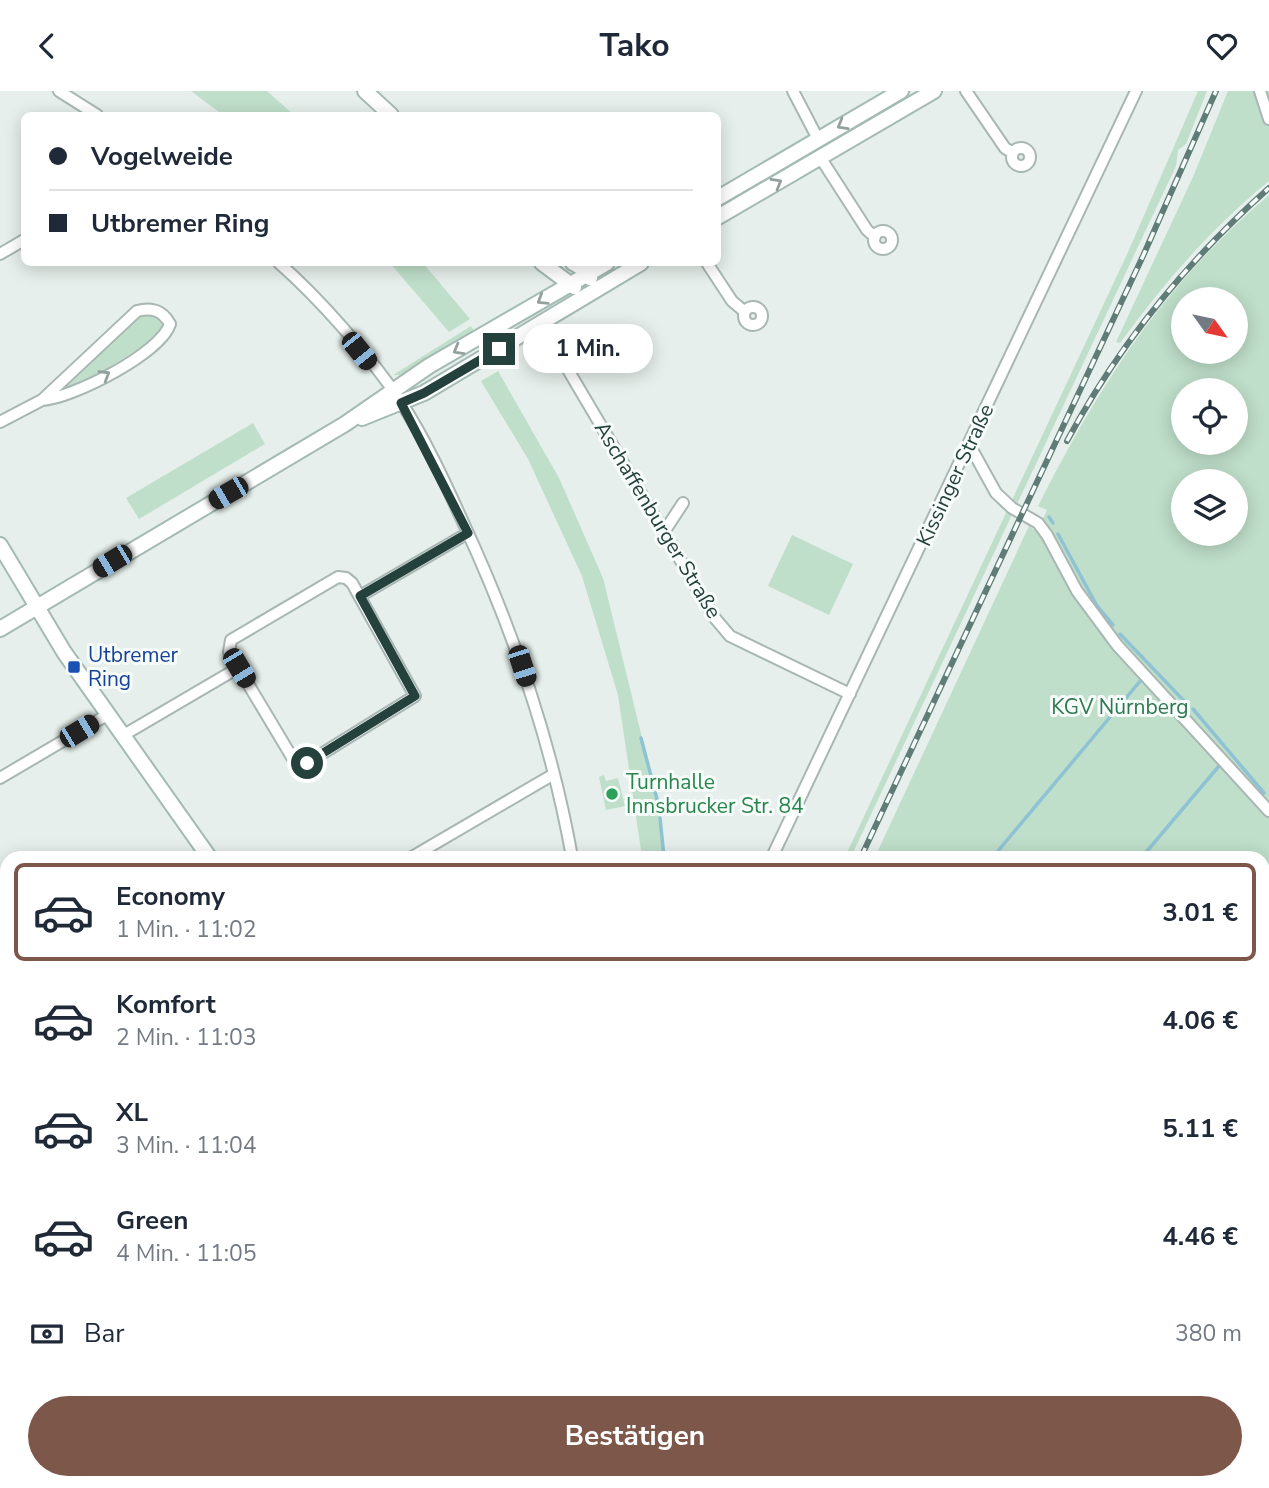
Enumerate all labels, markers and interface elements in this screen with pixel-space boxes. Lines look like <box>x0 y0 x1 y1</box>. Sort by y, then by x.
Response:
text: Tako <box>599 24 670 67</box>
icon: back <box>28 27 66 65</box>
icon: heart <box>1203 27 1241 65</box>
one-way arrow <box>836 117 849 130</box>
text: Vogelweide <box>91 139 233 174</box>
one-way arrow <box>769 178 782 191</box>
text: Utbremer Ring <box>91 206 269 241</box>
north arrow <box>1171 287 1248 364</box>
map controls <box>1171 287 1248 546</box>
one-way arrow <box>537 291 550 304</box>
callout: 1 Min. <box>524 324 653 373</box>
car <box>338 328 381 374</box>
route end <box>483 333 515 365</box>
text: 1 Min. <box>556 333 621 364</box>
one-way arrow <box>453 342 465 355</box>
one-way arrow <box>97 371 110 384</box>
button: locate <box>1171 378 1248 455</box>
street label: Kissinger Straße <box>910 399 1000 551</box>
street label: Aschaffenburger Straße <box>588 416 728 624</box>
button: layers <box>1171 469 1248 546</box>
car <box>205 473 252 513</box>
car <box>89 541 136 581</box>
place label: Utbremer Ring <box>88 641 179 693</box>
car <box>506 643 539 689</box>
car <box>220 645 259 691</box>
marker: Utbremer Ring <box>66 659 82 675</box>
park label: KGV Nürnberg <box>1051 693 1189 721</box>
car <box>56 711 103 751</box>
route start <box>291 747 323 779</box>
place label: Turnhalle Innsbrucker Str. 84 <box>626 768 804 820</box>
marker: Turnhalle Innsbrucker Str. 84 <box>604 786 620 802</box>
text: Economy <box>116 879 225 914</box>
icon: car <box>32 881 95 944</box>
text: 3.01 € <box>1162 895 1238 930</box>
text: 1 Min. · 11:02 <box>116 914 257 945</box>
text: Komfort <box>116 987 216 1022</box>
icon: car <box>32 989 95 1052</box>
text: 4.06 € <box>1162 1003 1238 1038</box>
text: 2 Min. · 11:03 <box>116 1022 257 1053</box>
text: XL <box>116 1095 148 1130</box>
icon: car <box>32 1097 95 1160</box>
text: 5.11 € <box>1162 1111 1238 1146</box>
text: 3 Min. · 11:04 <box>116 1130 257 1161</box>
text: Green <box>116 1203 189 1238</box>
icon: car <box>32 1205 95 1268</box>
text: 4.46 € <box>1162 1219 1238 1254</box>
text: 4 Min. · 11:05 <box>116 1238 257 1269</box>
icon: cash <box>28 1315 66 1353</box>
text: Bar <box>84 1316 125 1351</box>
text: 380 m <box>1175 1318 1242 1349</box>
button: Bestätigen <box>28 1396 1242 1476</box>

